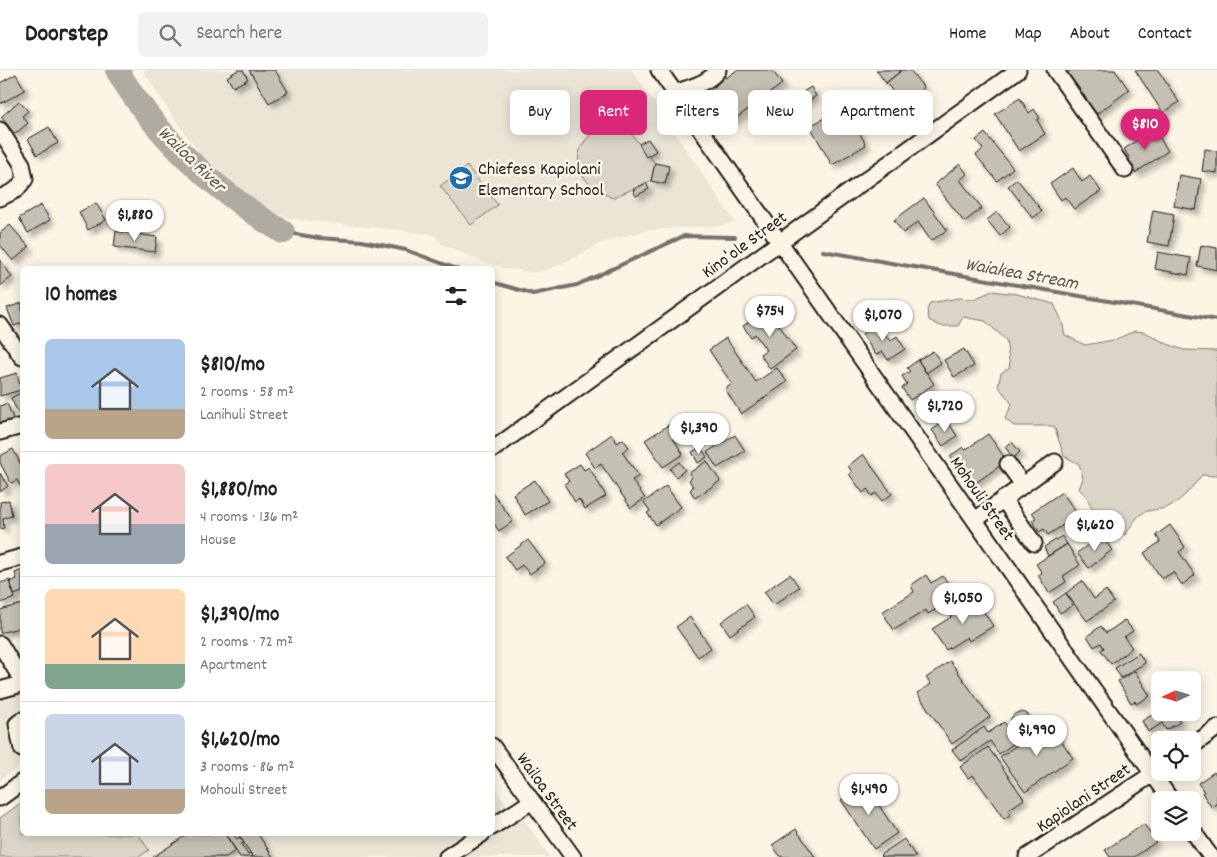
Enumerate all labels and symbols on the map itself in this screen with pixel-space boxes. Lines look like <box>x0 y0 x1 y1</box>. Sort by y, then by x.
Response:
pin: $810 <box>1115 108 1175 151</box>
water label: Wailoa River <box>150 121 232 201</box>
place label: Chiefess Kapiolani Elementary School <box>478 158 605 204</box>
school or university icon: Chiefess Kapiolani Elementary School <box>448 165 474 191</box>
pin: $1,880 <box>94 200 176 242</box>
street label: Kinoʻole Street <box>698 206 794 286</box>
water label: Waiakea Stream <box>963 252 1081 299</box>
pin: $754 <box>740 296 800 338</box>
pin: $1,070 <box>842 300 924 342</box>
pin: $1,720 <box>904 390 986 433</box>
pin: $1,390 <box>658 412 740 455</box>
street label: Mohouli Street <box>943 452 1020 547</box>
pin: $1,620 <box>1054 510 1136 552</box>
pin: $1,050 <box>922 582 1004 625</box>
north arrow <box>1151 671 1201 721</box>
pin: $1,990 <box>996 714 1078 757</box>
street label: Wailoa Street <box>509 748 583 837</box>
street label: Kapiolani Street <box>1032 758 1137 840</box>
pin: $1,490 <box>828 774 910 816</box>

